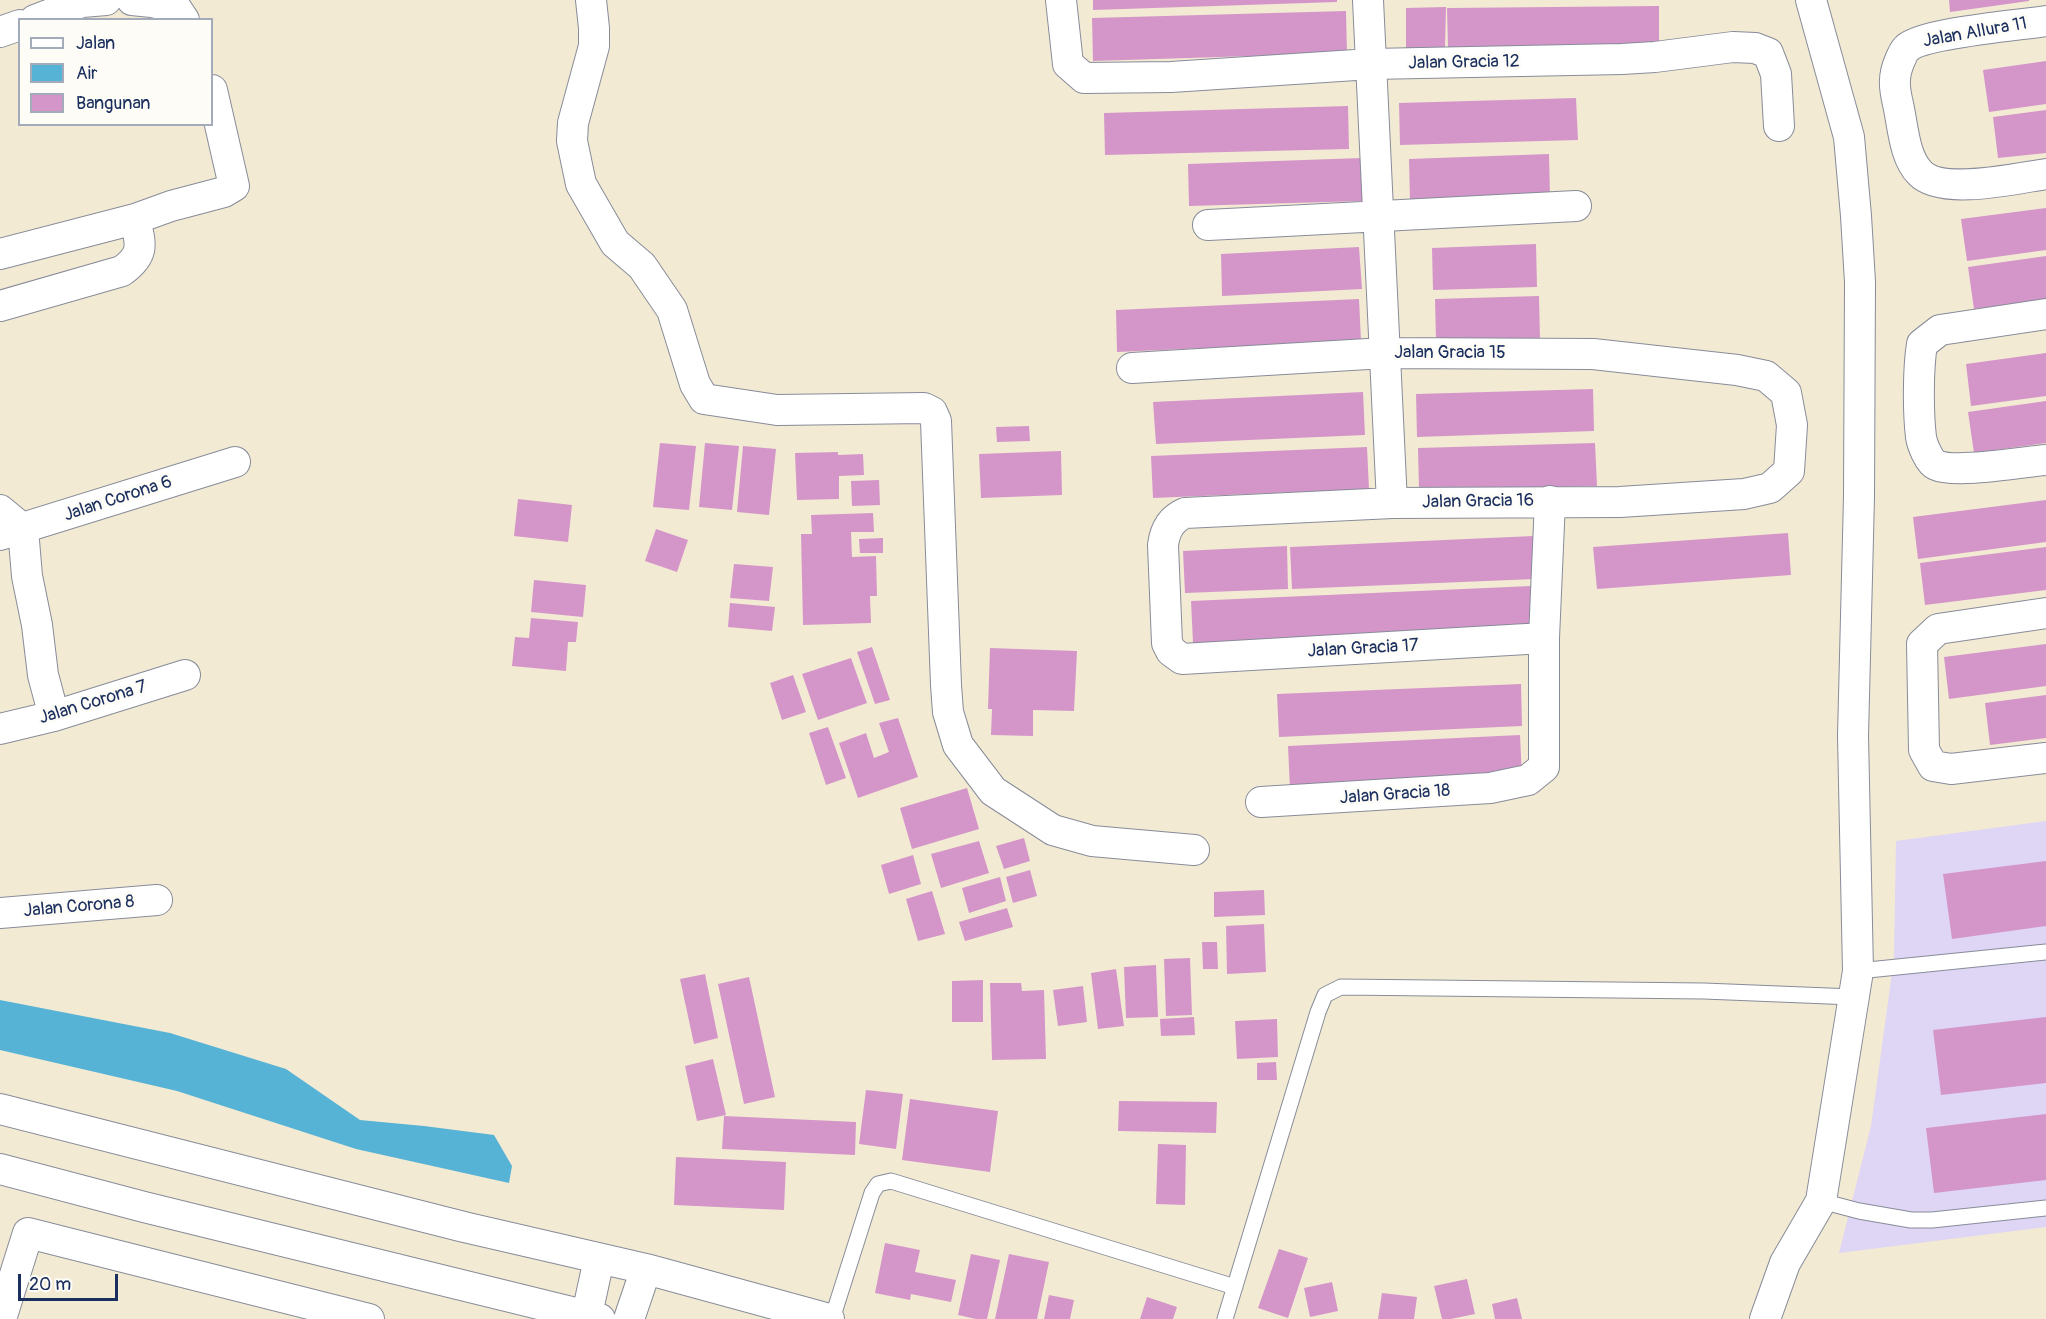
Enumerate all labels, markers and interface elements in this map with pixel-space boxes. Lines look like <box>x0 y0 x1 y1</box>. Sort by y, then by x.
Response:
street label: Jalan Allura 11 <box>1921 13 2029 53</box>
legend <box>18 18 213 126</box>
text: Jalan <box>76 32 115 55</box>
street label: Jalan Gracia 12 <box>1408 51 1520 75</box>
text: Air <box>76 62 97 85</box>
text: Bangunan <box>76 92 151 115</box>
street label: Jalan Gracia 15 <box>1394 342 1506 364</box>
street label: Jalan Corona 6 <box>61 471 175 527</box>
street label: Jalan Gracia 16 <box>1422 490 1534 514</box>
street label: Jalan Gracia 17 <box>1307 635 1419 663</box>
street label: Jalan Corona 7 <box>37 676 149 730</box>
street label: Jalan Gracia 18 <box>1339 780 1451 810</box>
street label: Jalan Corona 8 <box>23 891 135 923</box>
scale bar <box>21 1262 122 1300</box>
text: 20 m <box>29 1273 71 1296</box>

